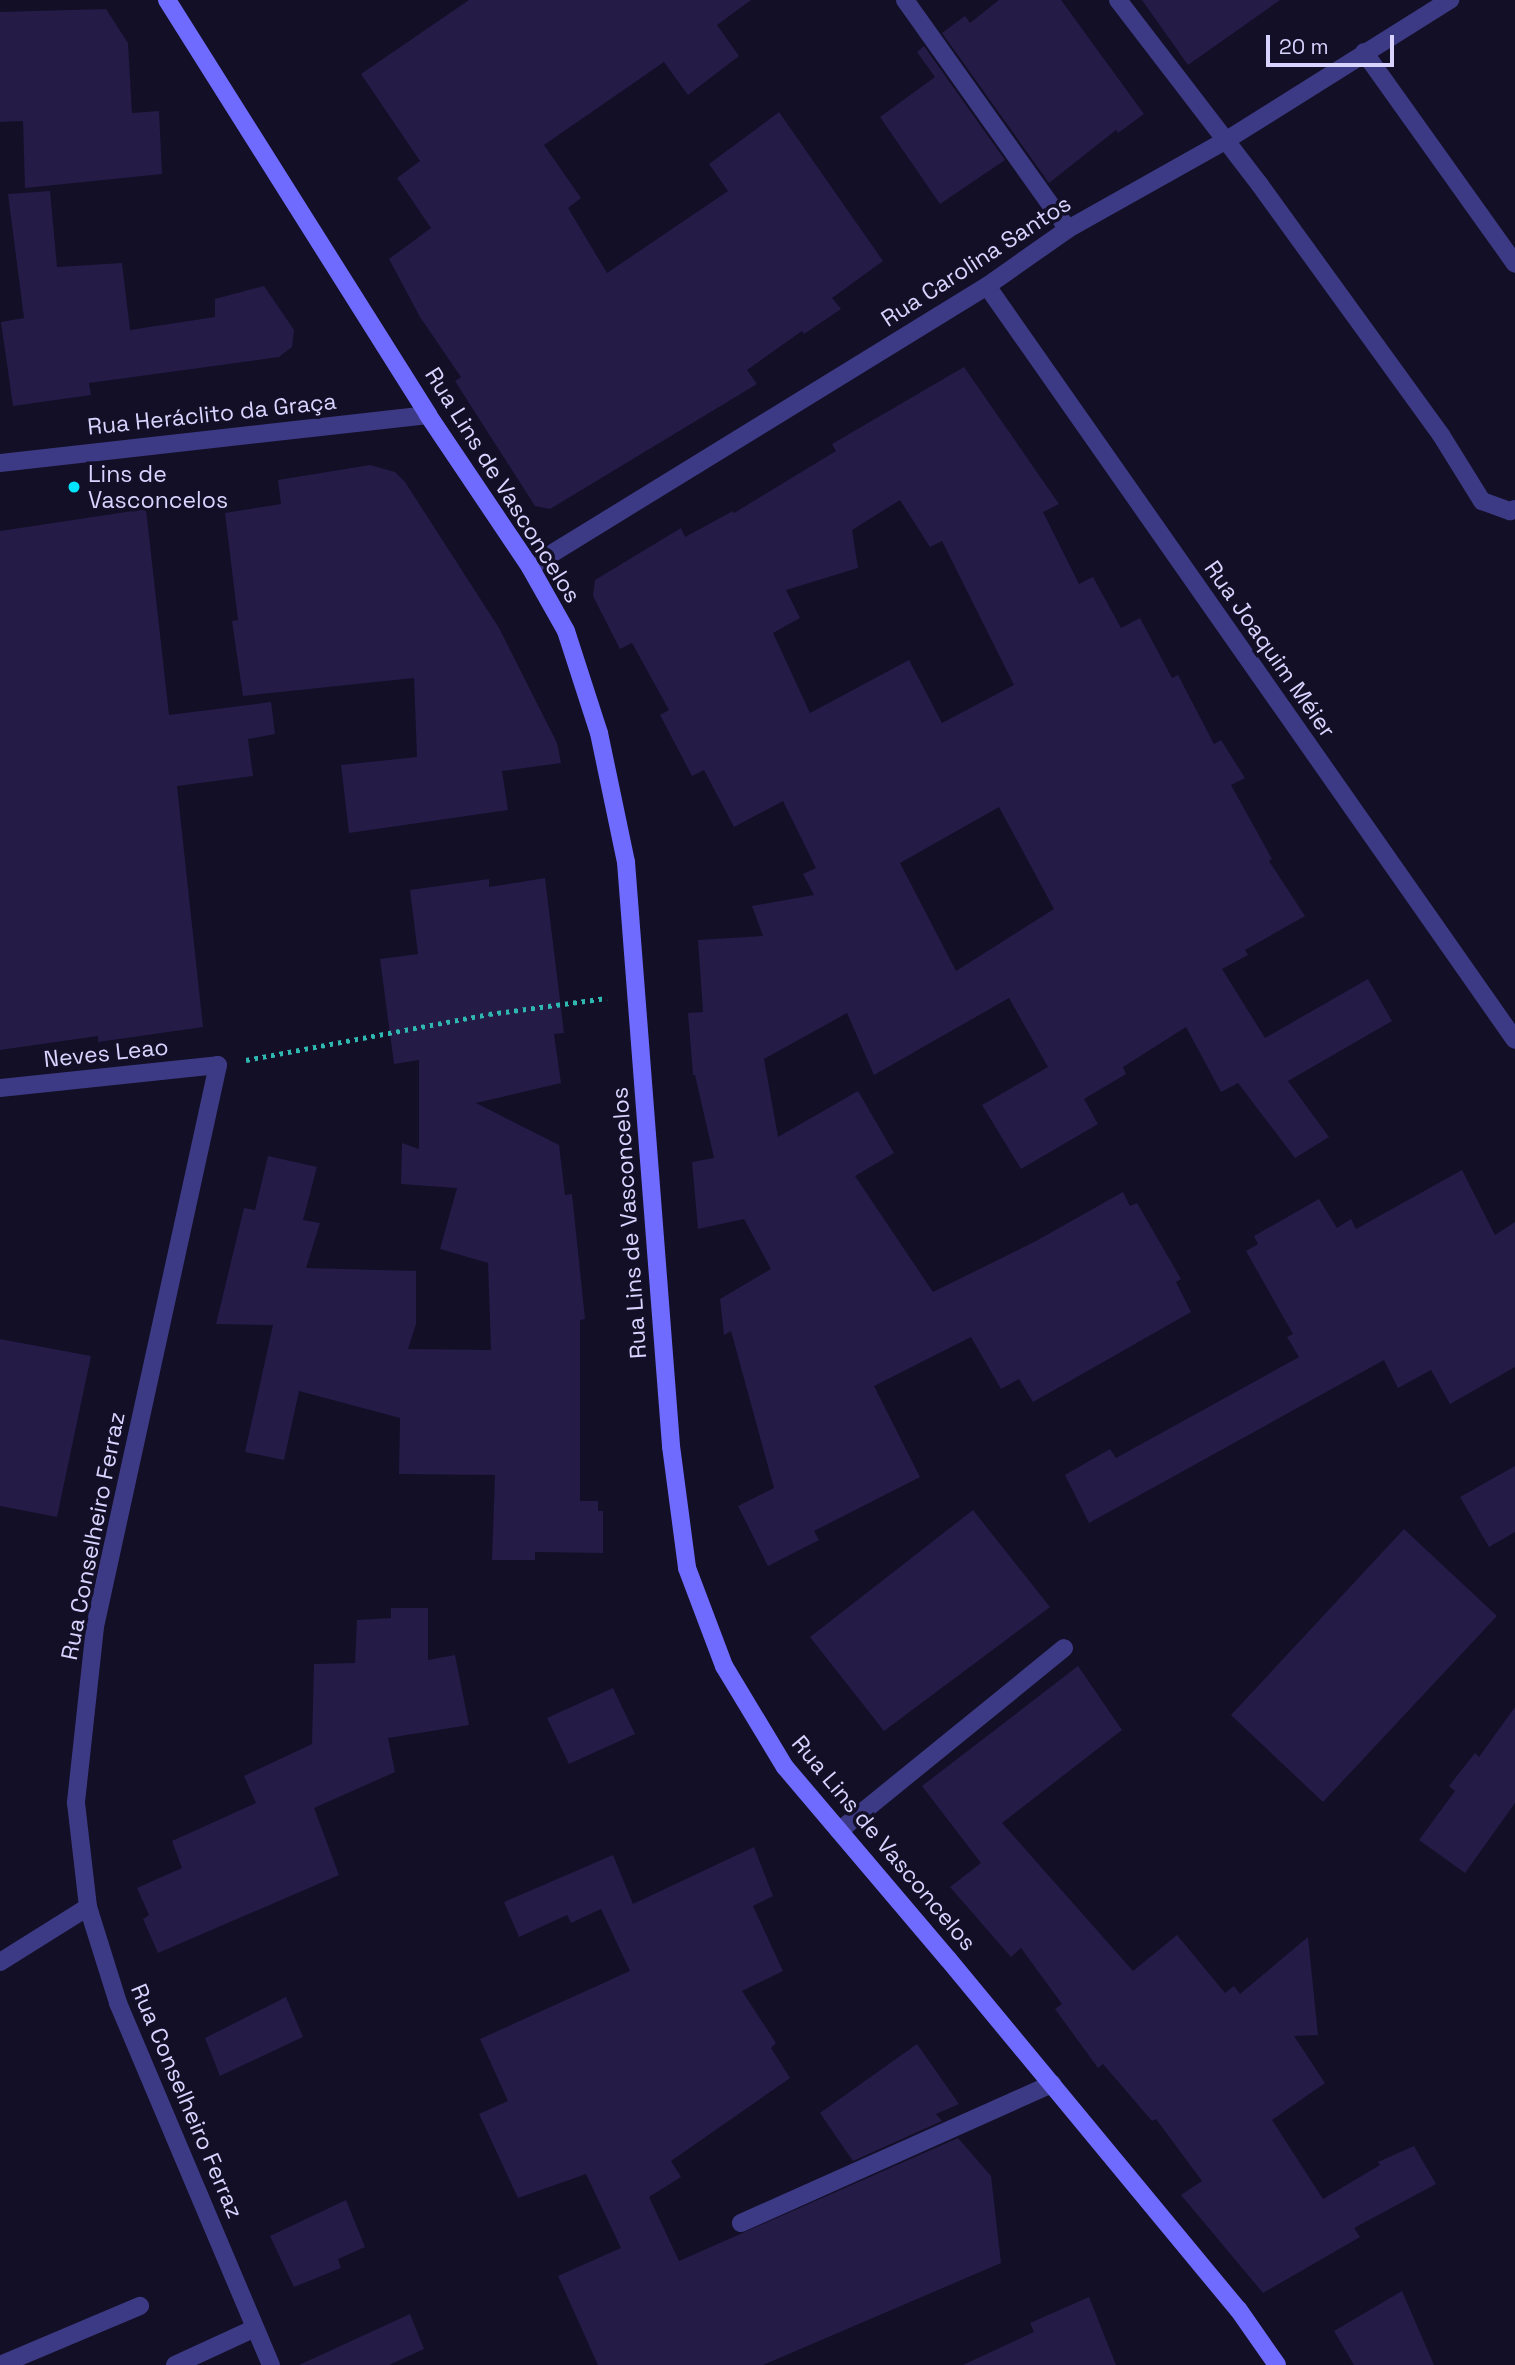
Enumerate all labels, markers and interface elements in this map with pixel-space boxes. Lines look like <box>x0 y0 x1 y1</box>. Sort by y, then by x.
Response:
scale bar <box>1270 21 1398 65</box>
text: 20 m <box>1279 33 1329 60</box>
street label: Rua Carolina Santos <box>876 189 1076 333</box>
street label: Rua Lins de Vasconcelos <box>419 362 587 608</box>
street label: Rua Heráclito da Graça <box>86 387 338 441</box>
place label: Lins de Vasconcelos <box>88 460 228 514</box>
marker: Lins de Vasconcelos <box>66 479 82 495</box>
street label: Rua Joaquim Méier <box>1199 555 1341 743</box>
street label: Neves Leao <box>42 1033 170 1073</box>
street label: Rua Lins de Vasconcelos <box>606 1086 652 1360</box>
street label: Rua Conselheiro Ferraz <box>55 1410 131 1662</box>
street label: Rua Lins de Vasconcelos <box>786 1730 982 1956</box>
street label: Rua Conselheiro Ferraz <box>125 1980 249 2222</box>

